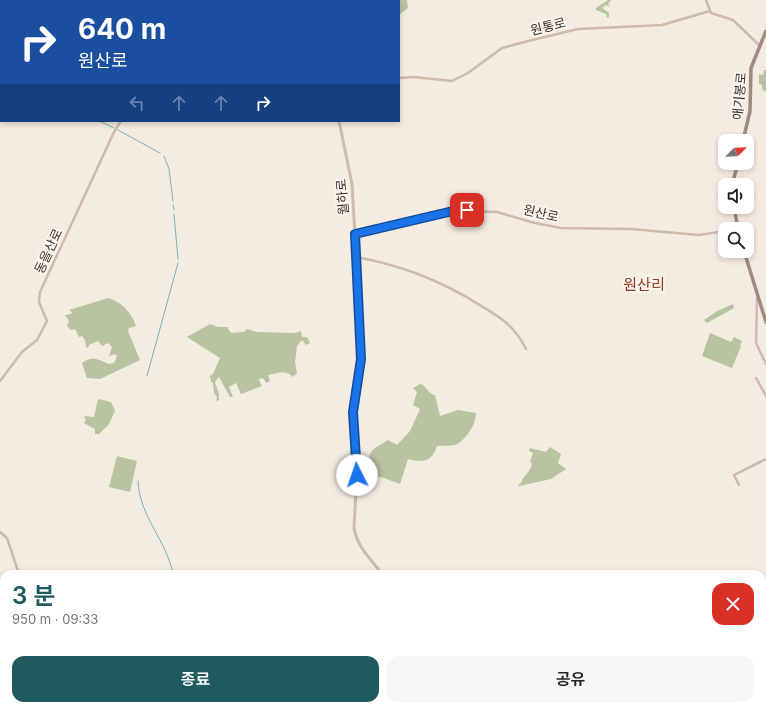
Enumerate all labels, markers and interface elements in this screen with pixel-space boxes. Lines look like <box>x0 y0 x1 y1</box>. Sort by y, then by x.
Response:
text: 640 m <box>78 12 166 46</box>
street label: 원통로 <box>529 14 567 38</box>
icon: right <box>12 16 64 68</box>
text: 원산로 <box>78 50 128 71</box>
street label: 애기봉로 <box>729 71 749 121</box>
icon: left <box>126 92 148 114</box>
icon: ahead <box>168 92 190 114</box>
icon: ahead <box>210 92 232 114</box>
icon: right <box>252 92 274 114</box>
north arrow <box>718 134 754 170</box>
map controls <box>718 134 754 258</box>
street label: 월하로 <box>332 178 352 216</box>
button: sound <box>718 178 754 214</box>
pin <box>450 193 484 227</box>
icon: arrive <box>456 199 478 221</box>
street label: 원산로 <box>522 201 560 225</box>
button: search <box>718 222 754 258</box>
street label: 동을산로 <box>31 226 65 276</box>
district label: 원산리 <box>623 275 665 294</box>
position arrow <box>336 454 378 496</box>
text: 3 분 <box>12 581 55 610</box>
button: close <box>712 583 754 625</box>
text: 950 m · 09:33 <box>12 611 98 627</box>
button: 종료 <box>12 656 379 702</box>
button: 공유 <box>387 656 754 702</box>

